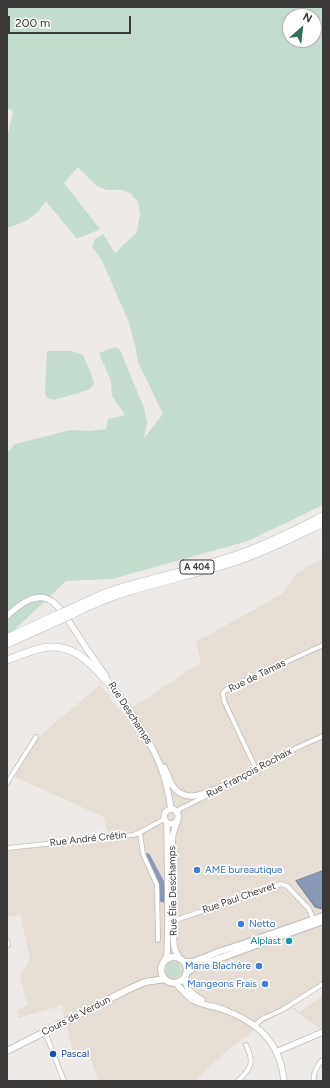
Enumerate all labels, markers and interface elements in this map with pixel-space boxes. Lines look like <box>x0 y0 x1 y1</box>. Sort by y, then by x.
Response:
scale bar <box>10 8 133 34</box>
north arrow <box>282 8 322 48</box>
text: N <box>301 10 314 26</box>
text: 200 m <box>15 16 50 30</box>
road number: A 404 <box>180 560 214 574</box>
street label: Rue de Tamas <box>227 657 287 695</box>
street label: Rue Deschamps <box>105 680 155 746</box>
street label: Rue François Rochaix <box>204 745 294 801</box>
street label: Rue André Crétin <box>49 829 127 849</box>
street label: Rue Élie Deschamps <box>166 846 180 936</box>
place label: AME bureautique <box>205 864 282 876</box>
marker: AME bureautique <box>192 865 202 875</box>
street label: Rue Paul Chevret <box>201 880 277 916</box>
place label: Netto <box>249 918 276 930</box>
marker: Netto <box>236 919 246 929</box>
place label: Alplast <box>250 935 281 947</box>
marker: Alplast <box>284 936 294 946</box>
place label: Marie Blachère <box>185 960 251 972</box>
marker: Marie Blachère <box>254 961 264 971</box>
place label: Mangeons Frais <box>187 978 257 990</box>
marker: Mangeons Frais <box>260 979 270 989</box>
street label: Cours de Verdun <box>40 994 112 1038</box>
place label: Pascal <box>61 1048 89 1060</box>
marker: Pascal <box>48 1049 58 1059</box>

